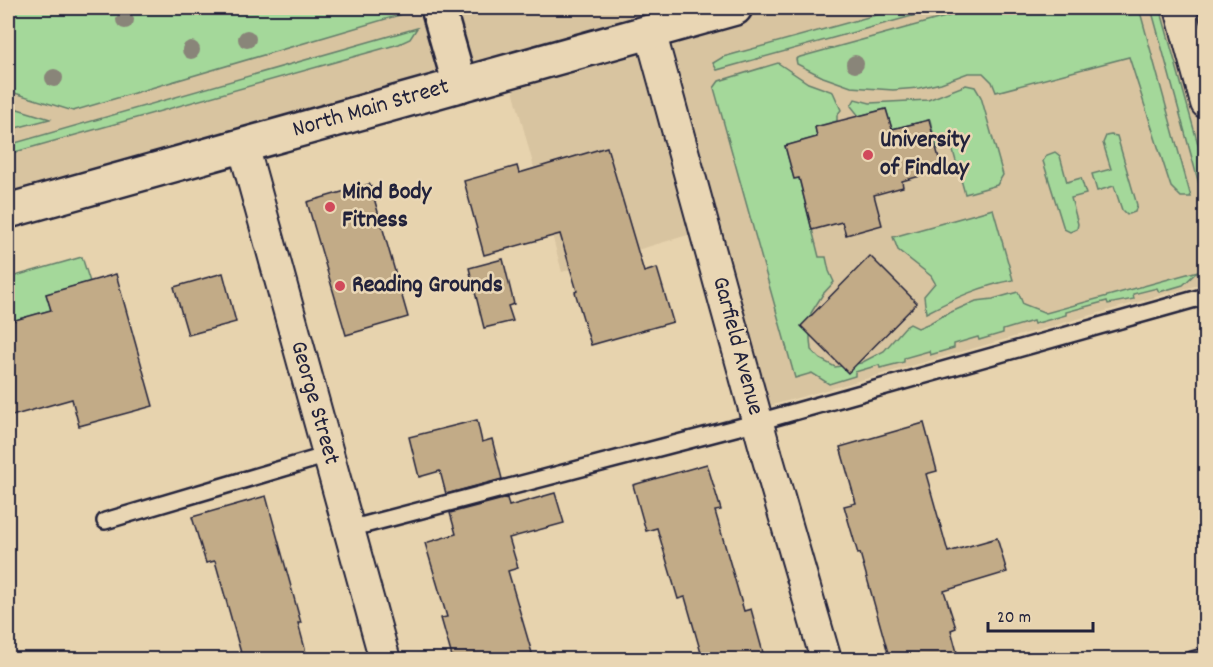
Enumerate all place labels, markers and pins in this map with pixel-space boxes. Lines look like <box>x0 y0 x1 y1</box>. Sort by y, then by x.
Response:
place label: University of Findlay <box>880 124 971 186</box>
marker: University of Findlay <box>861 148 875 162</box>
place label: Mind Body Fitness <box>342 176 433 238</box>
marker: Mind Body Fitness <box>323 200 337 214</box>
place label: Reading Grounds <box>352 269 503 303</box>
marker: Reading Grounds <box>333 279 347 293</box>

